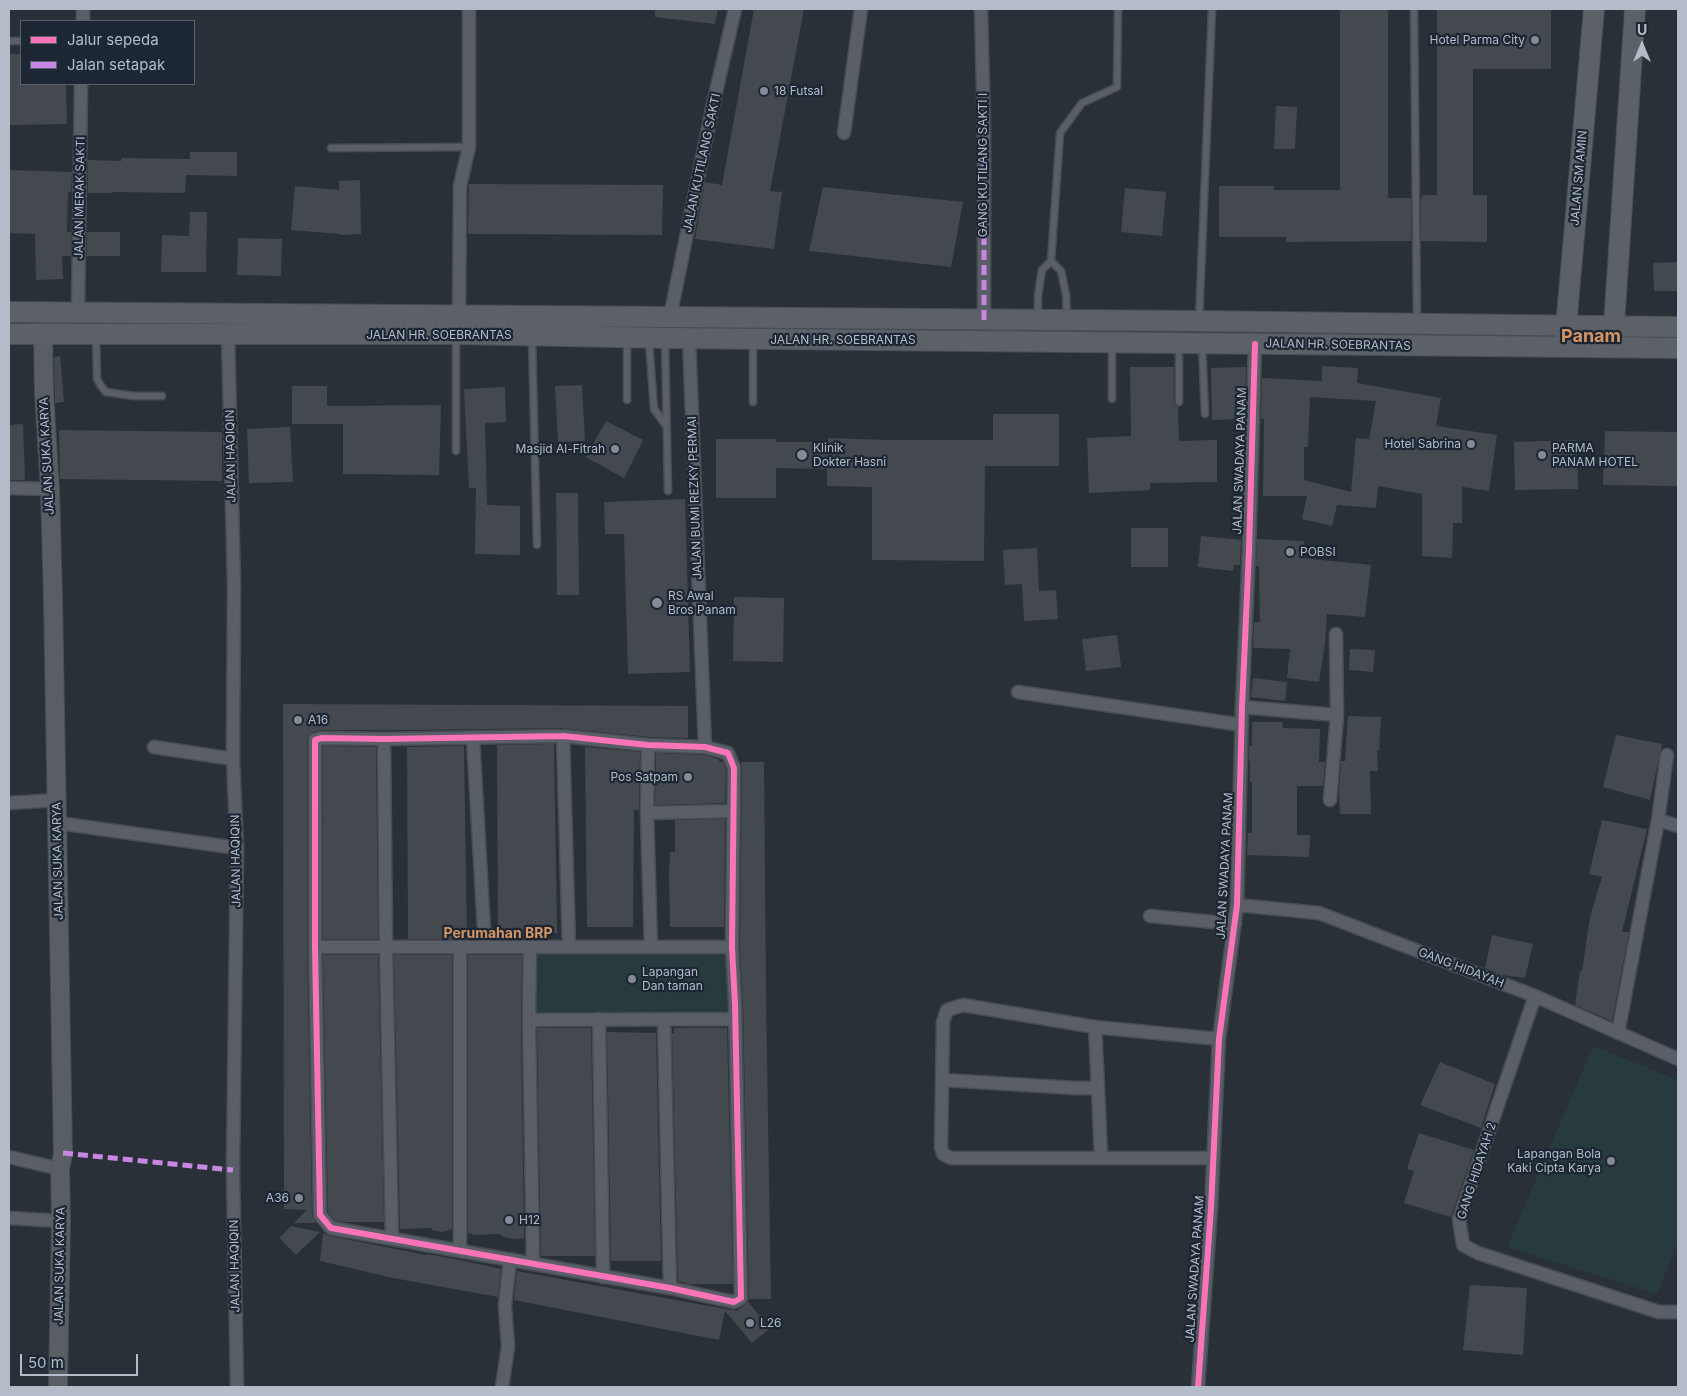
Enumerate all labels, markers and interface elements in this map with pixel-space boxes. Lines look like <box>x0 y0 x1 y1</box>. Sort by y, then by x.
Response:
legend <box>20 20 195 85</box>
north arrow <box>1617 20 1667 70</box>
text: U <box>1637 21 1647 38</box>
text: Jalur sepeda <box>67 30 159 49</box>
place label: Hotel Parma City <box>1429 33 1525 47</box>
marker: Hotel Parma City <box>1529 34 1541 46</box>
text: Jalan setapak <box>67 55 165 74</box>
place label: 18 Futsal <box>774 84 823 98</box>
marker: 18 Futsal <box>758 85 770 97</box>
street label: JALAN KUTILANG SAKTI <box>680 92 724 234</box>
street label: GANG KUTILANG SAKTI I <box>976 93 990 237</box>
street label: JALAN SM AMIN <box>1568 130 1590 226</box>
street label: JALAN MERAK SAKTI <box>72 136 88 260</box>
district label: Panam <box>1561 326 1621 348</box>
street label: JALAN HR. SOEBRANTAS <box>366 328 512 342</box>
street label: JALAN HR. SOEBRANTAS <box>770 333 916 347</box>
street label: JALAN HR. SOEBRANTAS <box>1265 337 1411 353</box>
street label: JALAN SWADAYA PANAM <box>1230 387 1250 535</box>
street label: JALAN SUKA KARYA <box>37 397 57 515</box>
street label: JALAN HAQIQIN <box>223 409 239 503</box>
street label: JALAN BUMI REZKY PERMAI <box>685 416 705 580</box>
place label: Hotel Sabrina <box>1385 437 1461 451</box>
marker: Hotel Sabrina <box>1465 438 1477 450</box>
place label: Klinik Dokter Hasni <box>813 441 886 469</box>
place label: PARMA PANAM HOTEL <box>1552 441 1638 469</box>
place label: Masjid Al-Fitrah <box>516 442 605 456</box>
marker: Masjid Al-Fitrah <box>609 443 621 455</box>
marker: Klinik Dokter Hasni <box>795 448 809 462</box>
marker: PARMA PANAM HOTEL <box>1536 449 1548 461</box>
place label: POBSI <box>1300 545 1336 559</box>
marker: POBSI <box>1284 546 1296 558</box>
place label: RS Awal Bros Panam <box>668 589 736 617</box>
marker: RS Awal Bros Panam <box>650 596 664 610</box>
place label: A16 <box>308 713 328 727</box>
marker: A16 <box>292 714 304 726</box>
place label: Pos Satpam <box>610 770 678 784</box>
marker: Pos Satpam <box>682 771 694 783</box>
street label: JALAN SWADAYA PANAM <box>1214 792 1236 940</box>
street label: JALAN SUKA KARYA <box>50 802 66 920</box>
street label: JALAN HAQIQIN <box>228 814 244 908</box>
district label: Perumahan BRP <box>443 926 553 942</box>
street label: GANG HIDAYAH <box>1416 945 1506 991</box>
place label: Lapangan Dan taman <box>642 965 703 993</box>
marker: Lapangan Dan taman <box>626 973 638 985</box>
street label: GANG HIDAYAH 2 <box>1455 1121 1499 1221</box>
place label: Lapangan Bola Kaki Cipta Karya <box>1507 1147 1601 1175</box>
marker: Lapangan Bola Kaki Cipta Karya <box>1605 1155 1617 1167</box>
place label: A36 <box>266 1191 289 1205</box>
marker: A36 <box>293 1192 305 1204</box>
street label: JALAN SWADAYA PANAM <box>1183 1195 1207 1343</box>
street label: JALAN SUKA KARYA <box>52 1207 68 1325</box>
place label: H12 <box>519 1213 540 1227</box>
marker: H12 <box>503 1214 515 1226</box>
street label: JALAN HAQIQIN <box>227 1219 243 1313</box>
place label: L26 <box>760 1316 782 1330</box>
marker: L26 <box>744 1317 756 1329</box>
scale bar <box>22 1344 140 1376</box>
text: 50 m <box>28 1353 64 1372</box>

